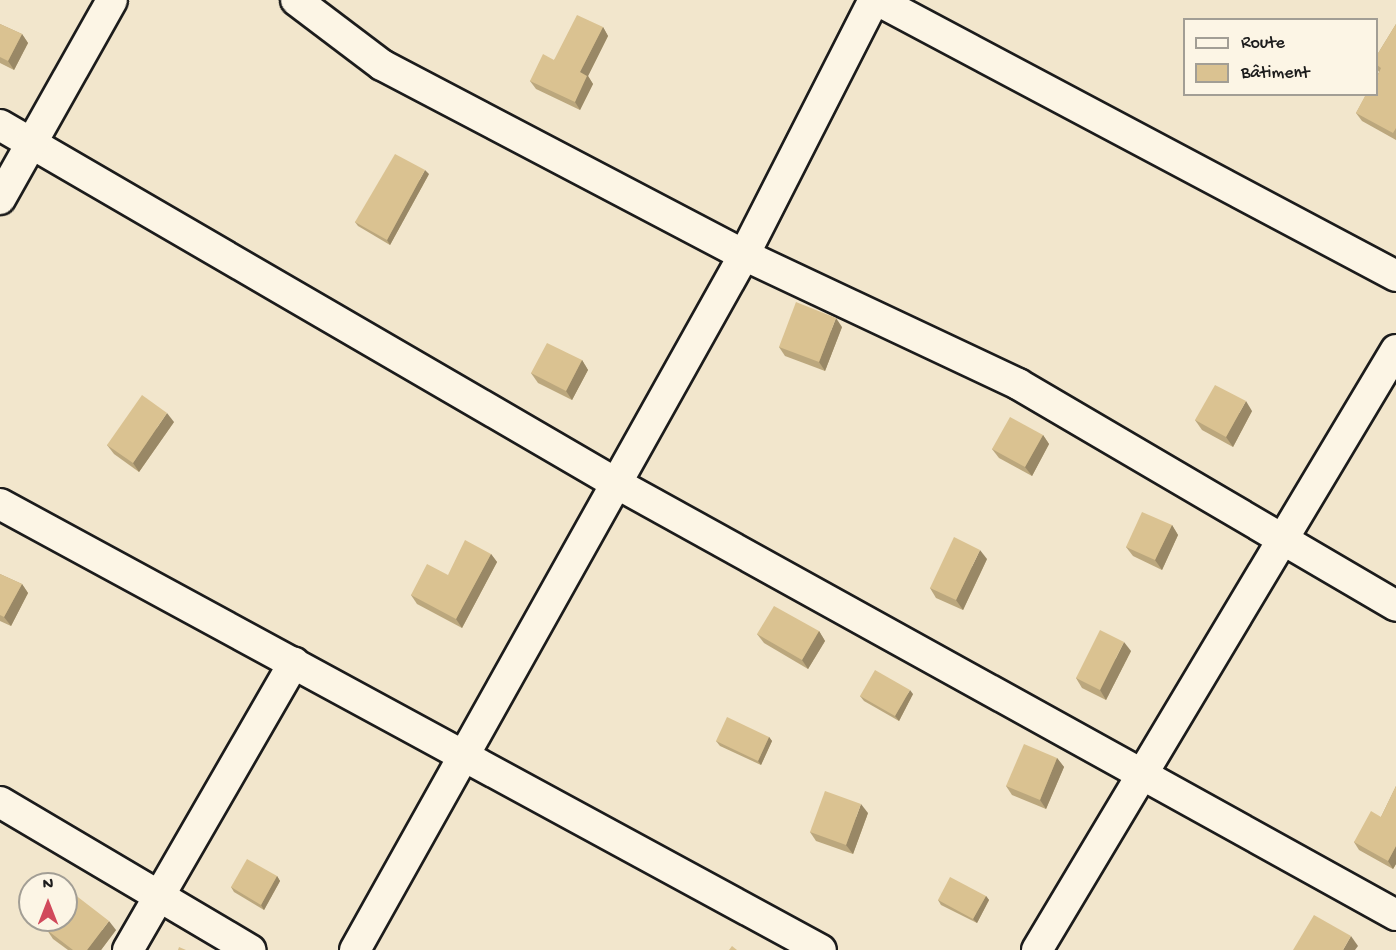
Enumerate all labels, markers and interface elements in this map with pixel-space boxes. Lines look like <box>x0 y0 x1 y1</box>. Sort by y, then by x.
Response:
legend <box>1183 18 1378 96</box>
text: Route <box>1241 33 1285 54</box>
text: Bâtiment <box>1241 63 1309 84</box>
north arrow <box>18 872 78 932</box>
text: N <box>43 876 53 895</box>

